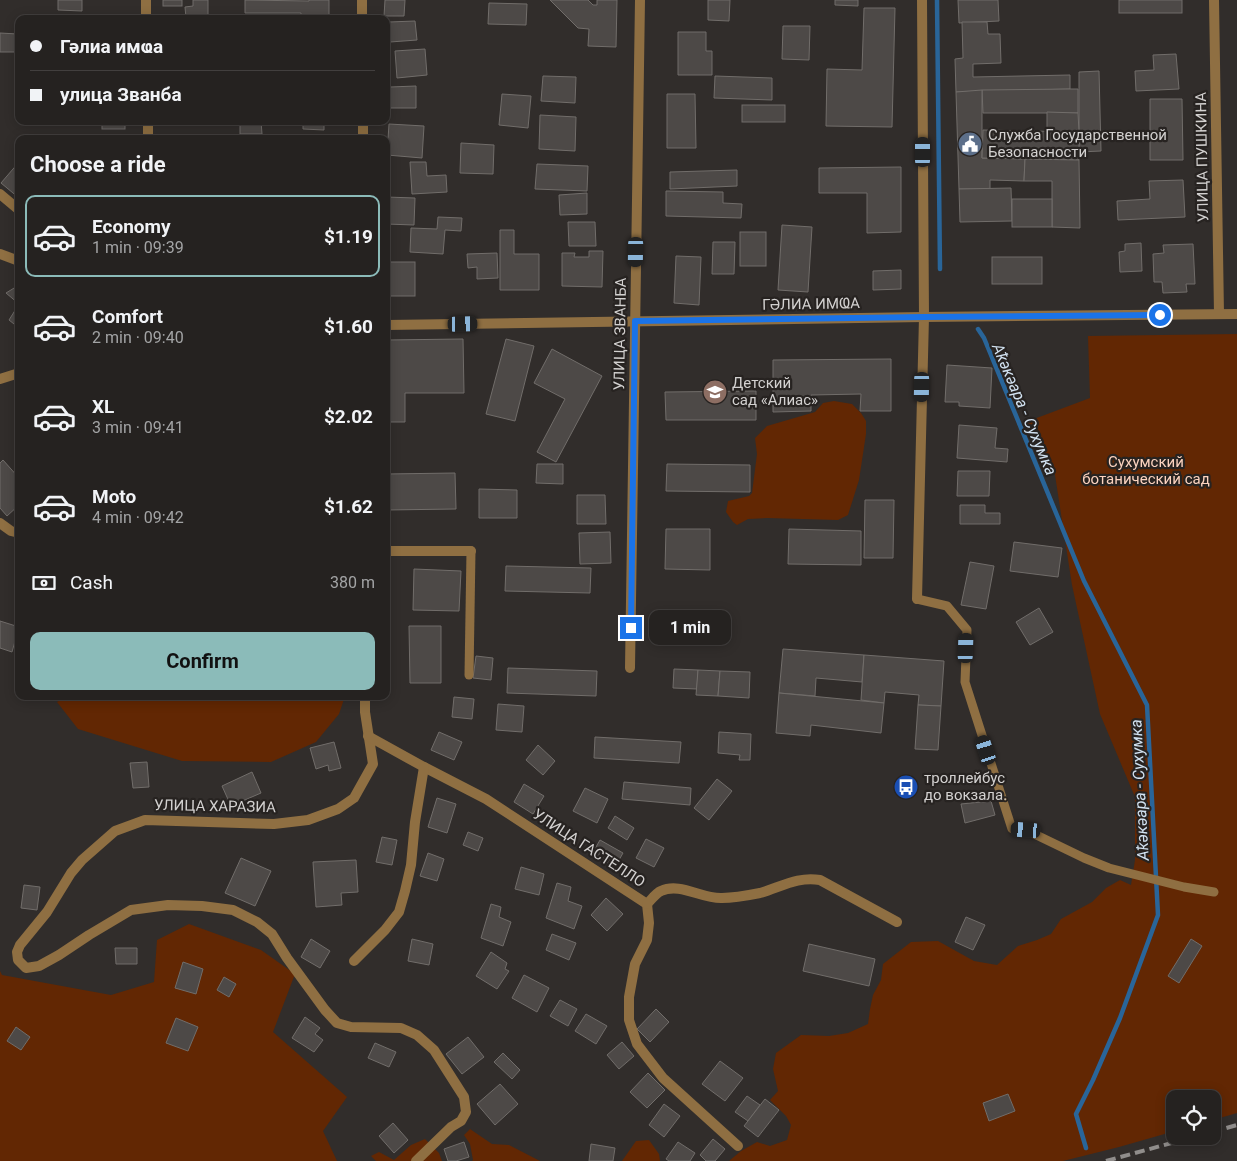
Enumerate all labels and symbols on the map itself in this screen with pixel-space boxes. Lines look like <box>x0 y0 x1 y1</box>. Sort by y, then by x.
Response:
street label: УЛИЦА ПУШКИНА <box>1192 92 1212 222</box>
place label: Служба Государственной Безопасности <box>988 126 1167 161</box>
public building icon: Служба Государственной Безопасности <box>957 131 983 157</box>
car <box>915 137 930 167</box>
car <box>628 237 643 267</box>
street label: УЛИЦА ЗВАНБА <box>610 277 630 391</box>
street label: ГӘЛИА ИМҨА <box>762 294 860 314</box>
route start <box>1149 304 1171 326</box>
car <box>447 316 478 332</box>
water label: Аҟәкәара - Сухумка <box>988 339 1061 478</box>
car <box>914 372 929 402</box>
place label: Детский сад «Алиас» <box>732 374 818 409</box>
school or university icon: Детский сад «Алиас» <box>702 379 728 405</box>
park label: Сухумский ботанический сад <box>1082 453 1210 488</box>
callout: 1 min <box>648 610 731 646</box>
route end <box>620 617 642 639</box>
car <box>957 633 974 663</box>
water label: Аҟәкәара - Сухумка <box>1126 719 1153 862</box>
car <box>974 733 997 767</box>
place label: троллейбус до вокзала. <box>924 769 1007 804</box>
bus stop icon: троллейбус до вокзала. <box>893 774 919 800</box>
street label: УЛИЦА ХАРАЗИА <box>154 796 276 816</box>
street label: УЛИЦА ГАСТЕЛЛО <box>529 805 649 891</box>
car <box>1010 821 1041 839</box>

